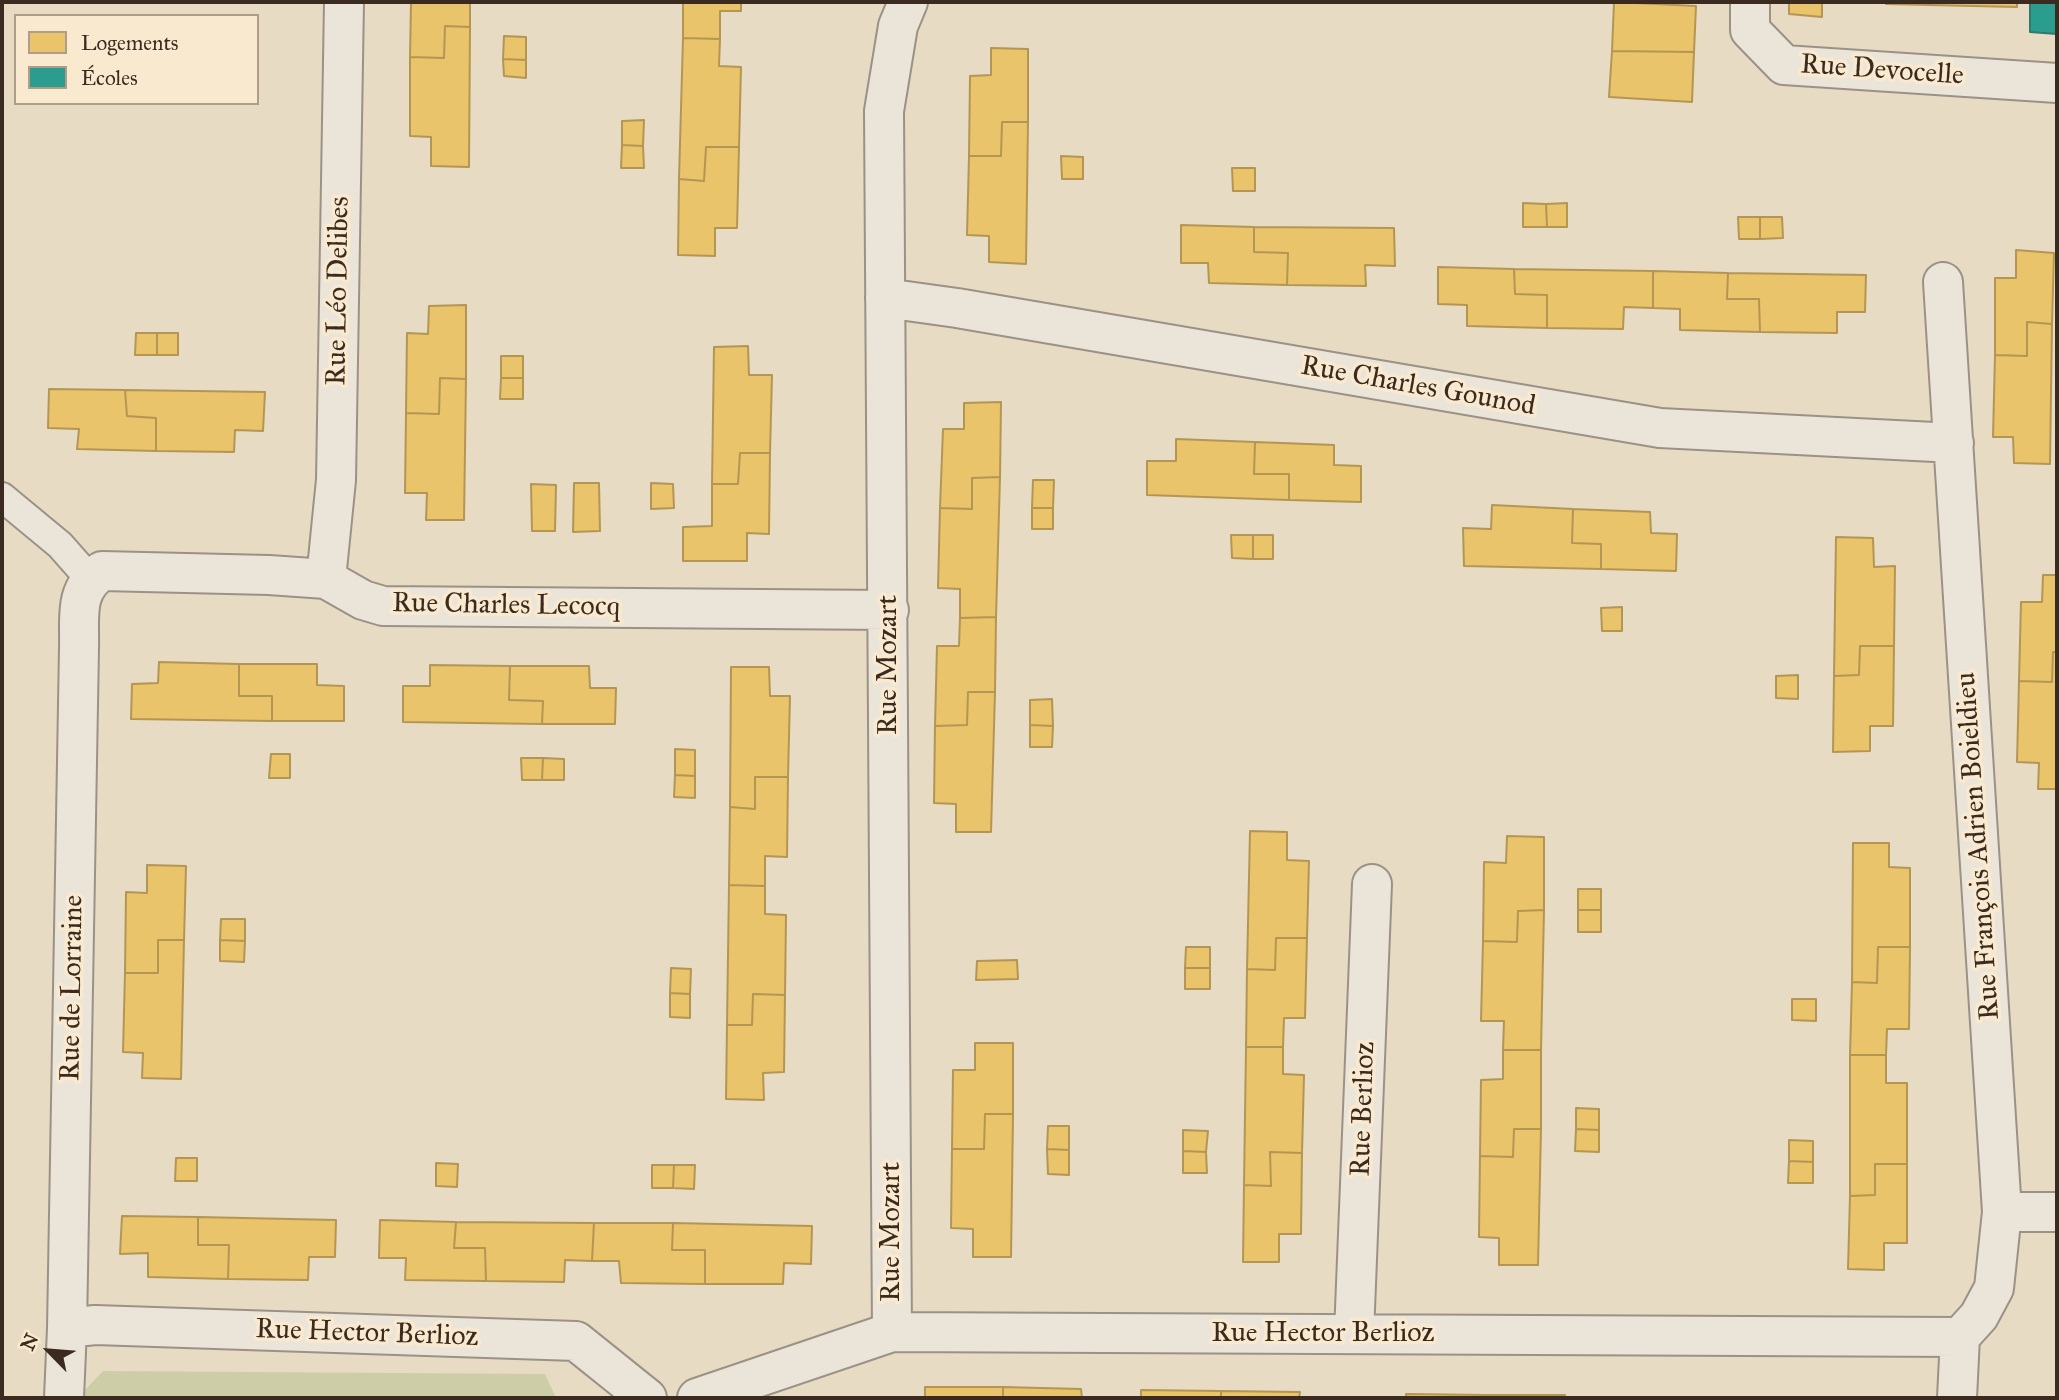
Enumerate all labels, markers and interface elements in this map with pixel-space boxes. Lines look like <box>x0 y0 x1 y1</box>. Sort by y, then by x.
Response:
legend <box>14 14 259 105</box>
text: Logements <box>81 30 178 56</box>
street label: Rue Devocelle <box>1799 49 1965 93</box>
text: Écoles <box>81 65 138 91</box>
street label: Rue Léo Delibes <box>321 196 357 386</box>
street label: Rue Charles Gounod <box>1298 350 1538 424</box>
street label: Rue Charles Lecocq <box>392 587 620 625</box>
street label: Rue Mozart <box>872 595 906 735</box>
street label: Rue François Adrien Boieldieu <box>1950 671 2008 1021</box>
street label: Rue de Lorraine <box>55 895 91 1081</box>
street label: Rue Berlioz <box>1345 1041 1383 1177</box>
street label: Rue Mozart <box>875 1162 909 1302</box>
street label: Rue Hector Berlioz <box>255 1313 479 1355</box>
north arrow <box>14 1316 84 1386</box>
street label: Rue Hector Berlioz <box>1211 1317 1435 1351</box>
text: N <box>16 1330 43 1354</box>

